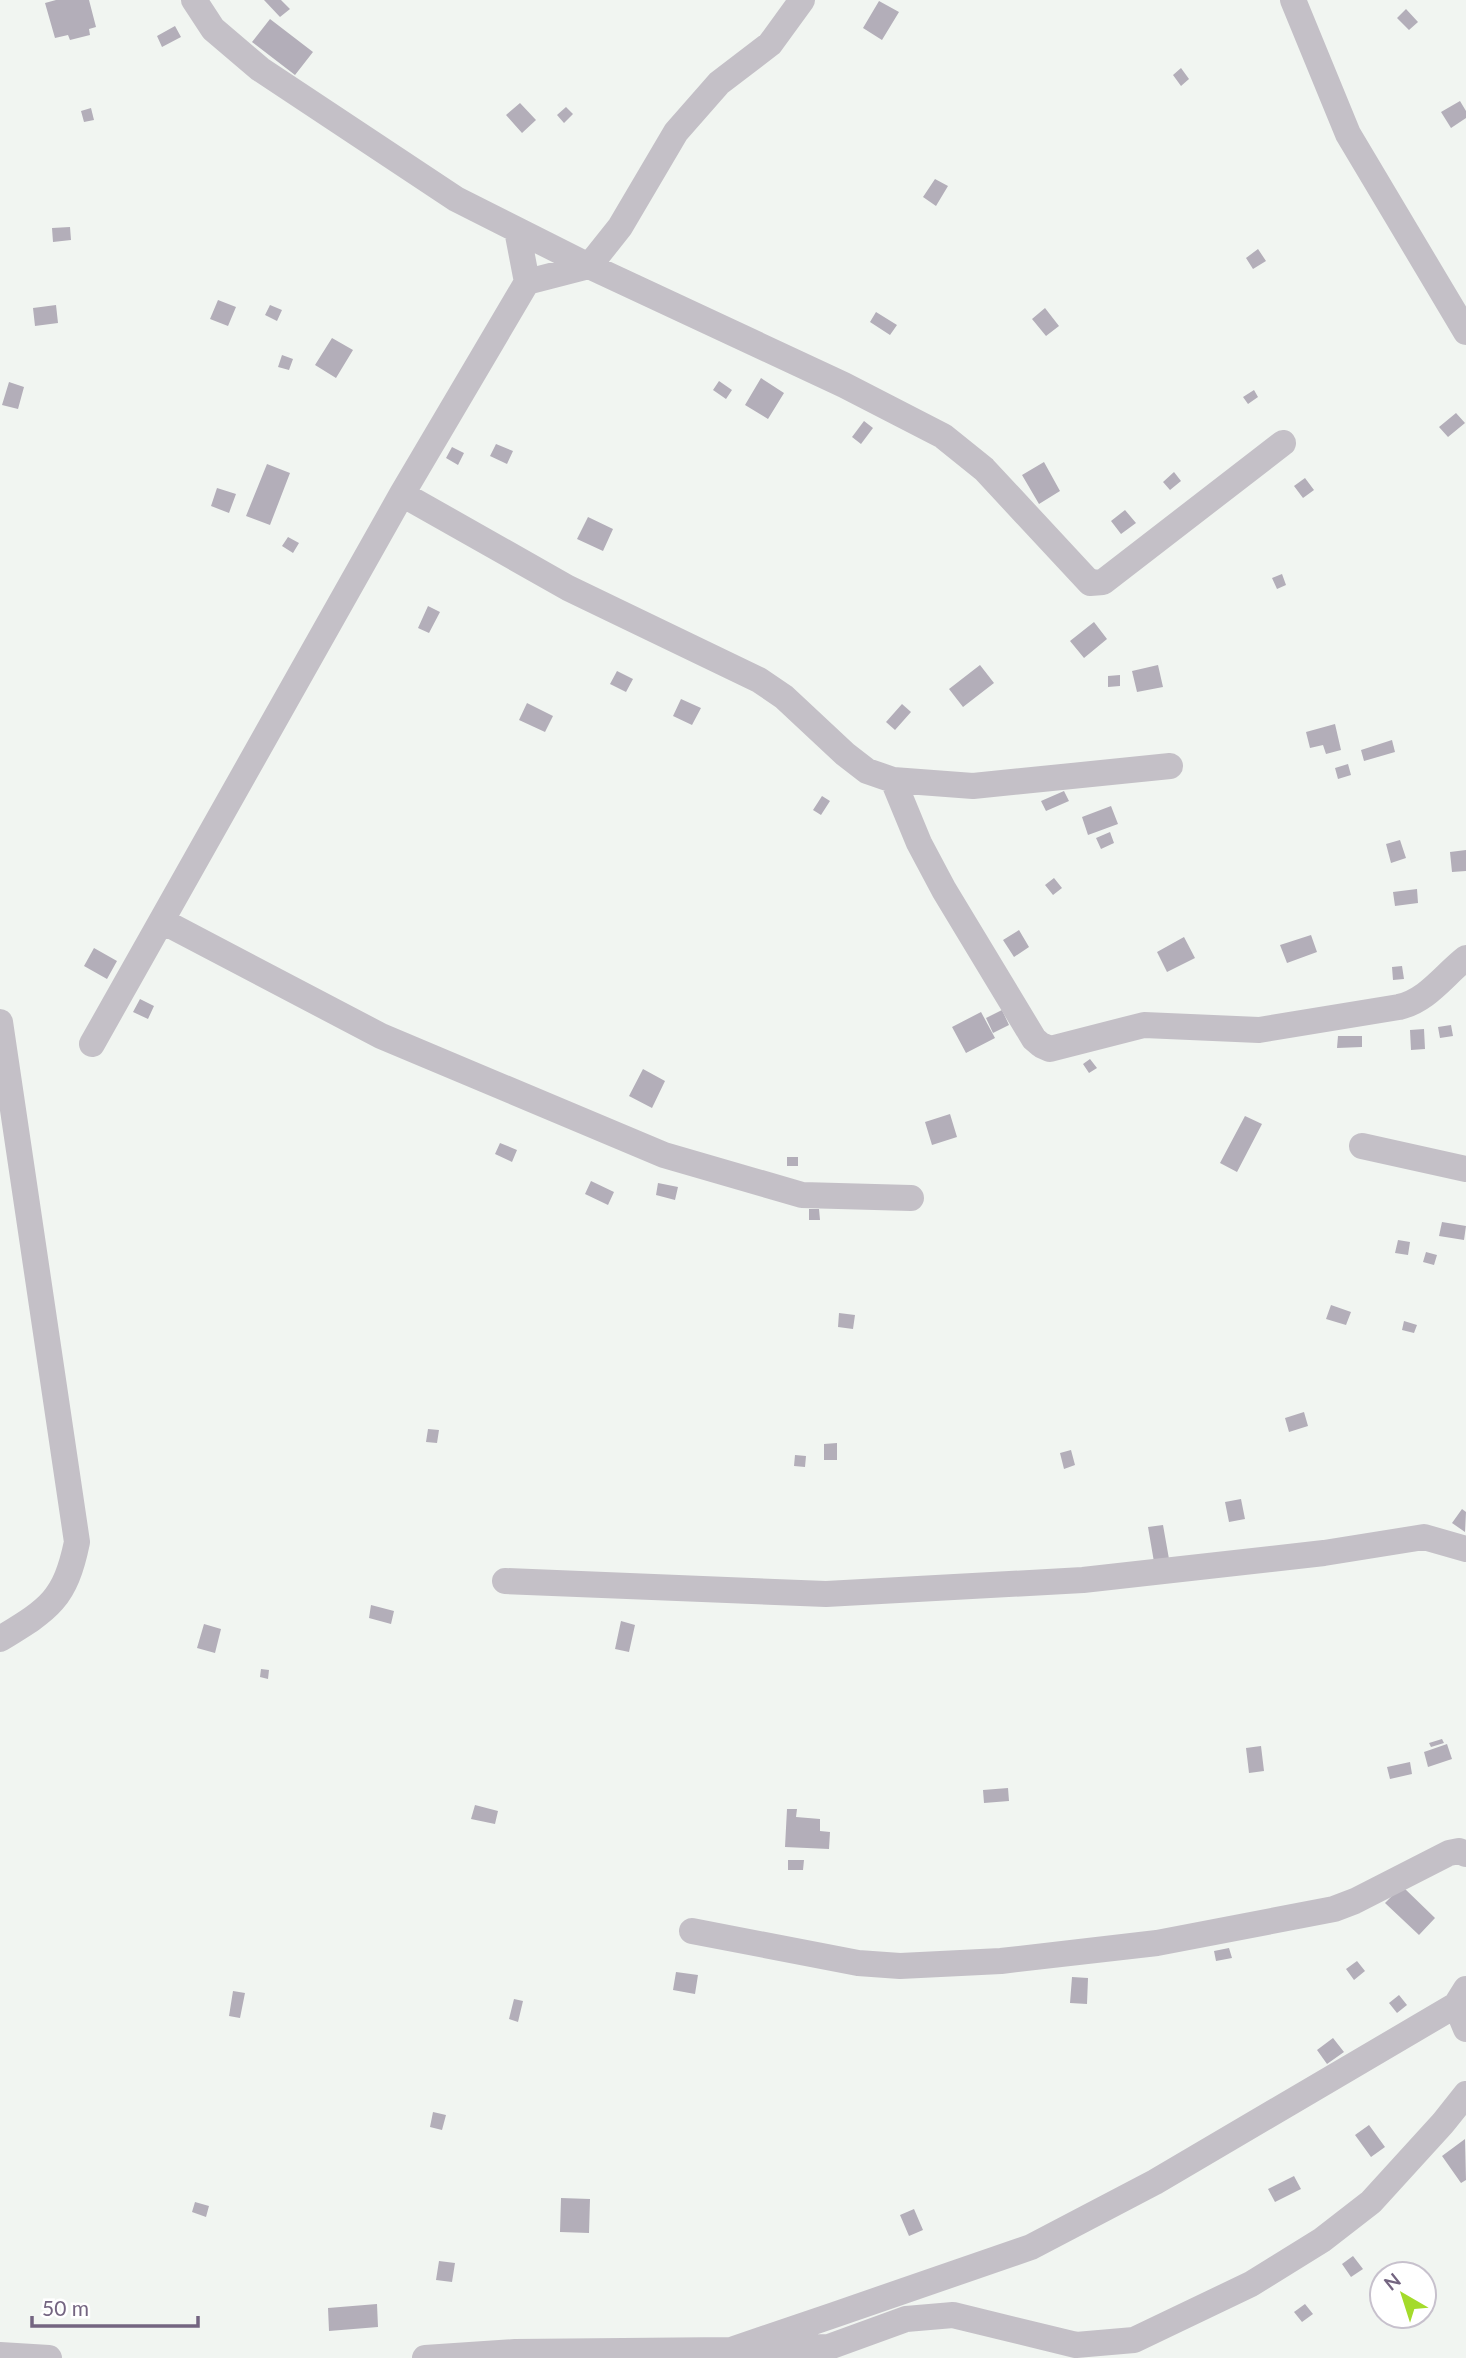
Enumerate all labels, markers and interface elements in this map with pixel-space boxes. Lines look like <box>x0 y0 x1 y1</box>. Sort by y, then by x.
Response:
north arrow <box>1368 2260 1438 2330</box>
text: N <box>1379 2268 1405 2295</box>
scale bar <box>32 2284 198 2328</box>
text: 50 m <box>42 2295 89 2320</box>

